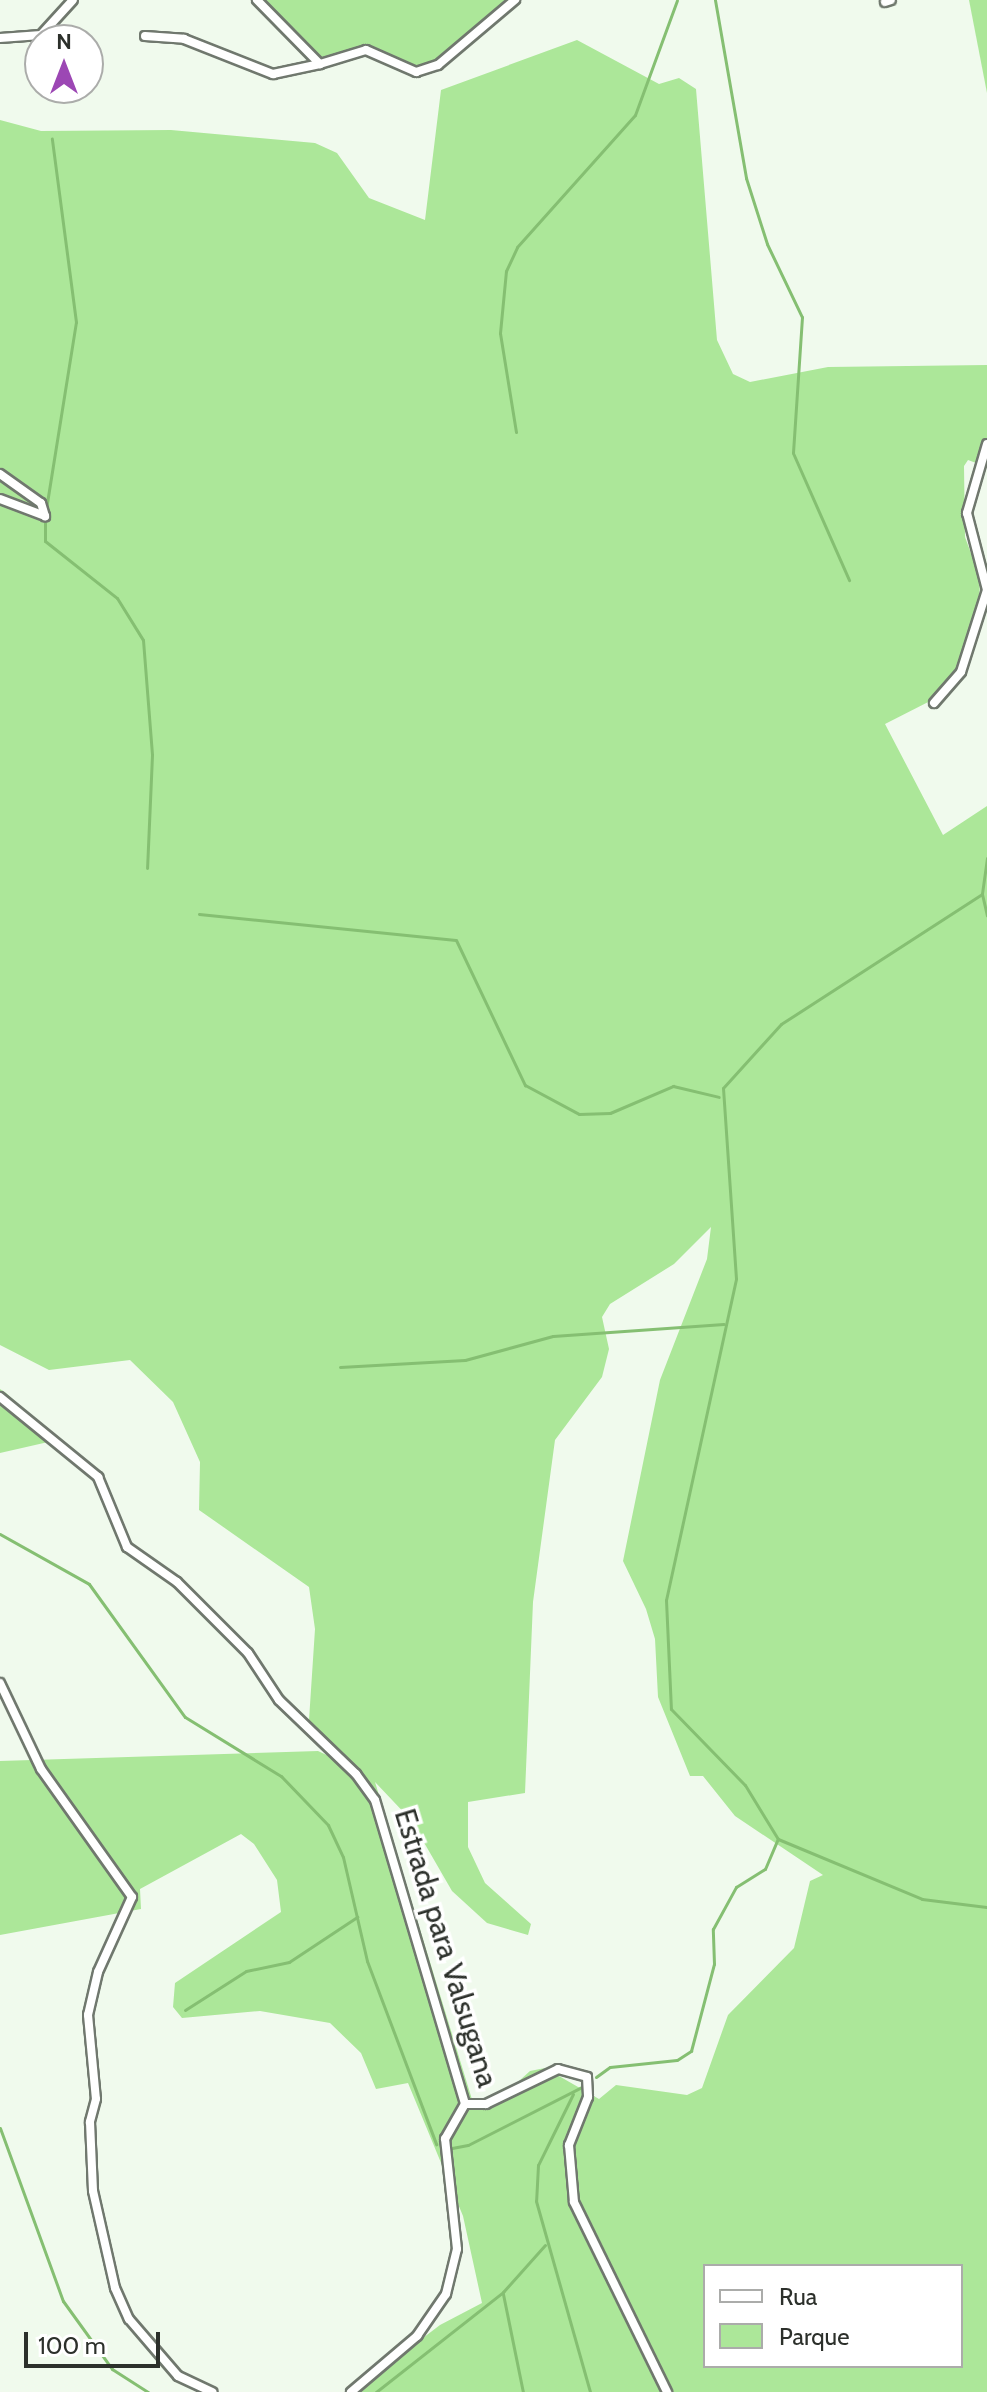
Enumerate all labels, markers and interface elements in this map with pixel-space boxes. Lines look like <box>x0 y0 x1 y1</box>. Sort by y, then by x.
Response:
north arrow <box>24 24 104 104</box>
text: N <box>56 28 72 55</box>
street label: Estrada para Valsugana <box>387 1804 505 2092</box>
legend <box>703 2264 963 2368</box>
text: Rua <box>779 2282 817 2311</box>
scale bar <box>28 2316 164 2366</box>
text: Parque <box>779 2322 849 2351</box>
text: 100 m <box>38 2331 106 2360</box>

